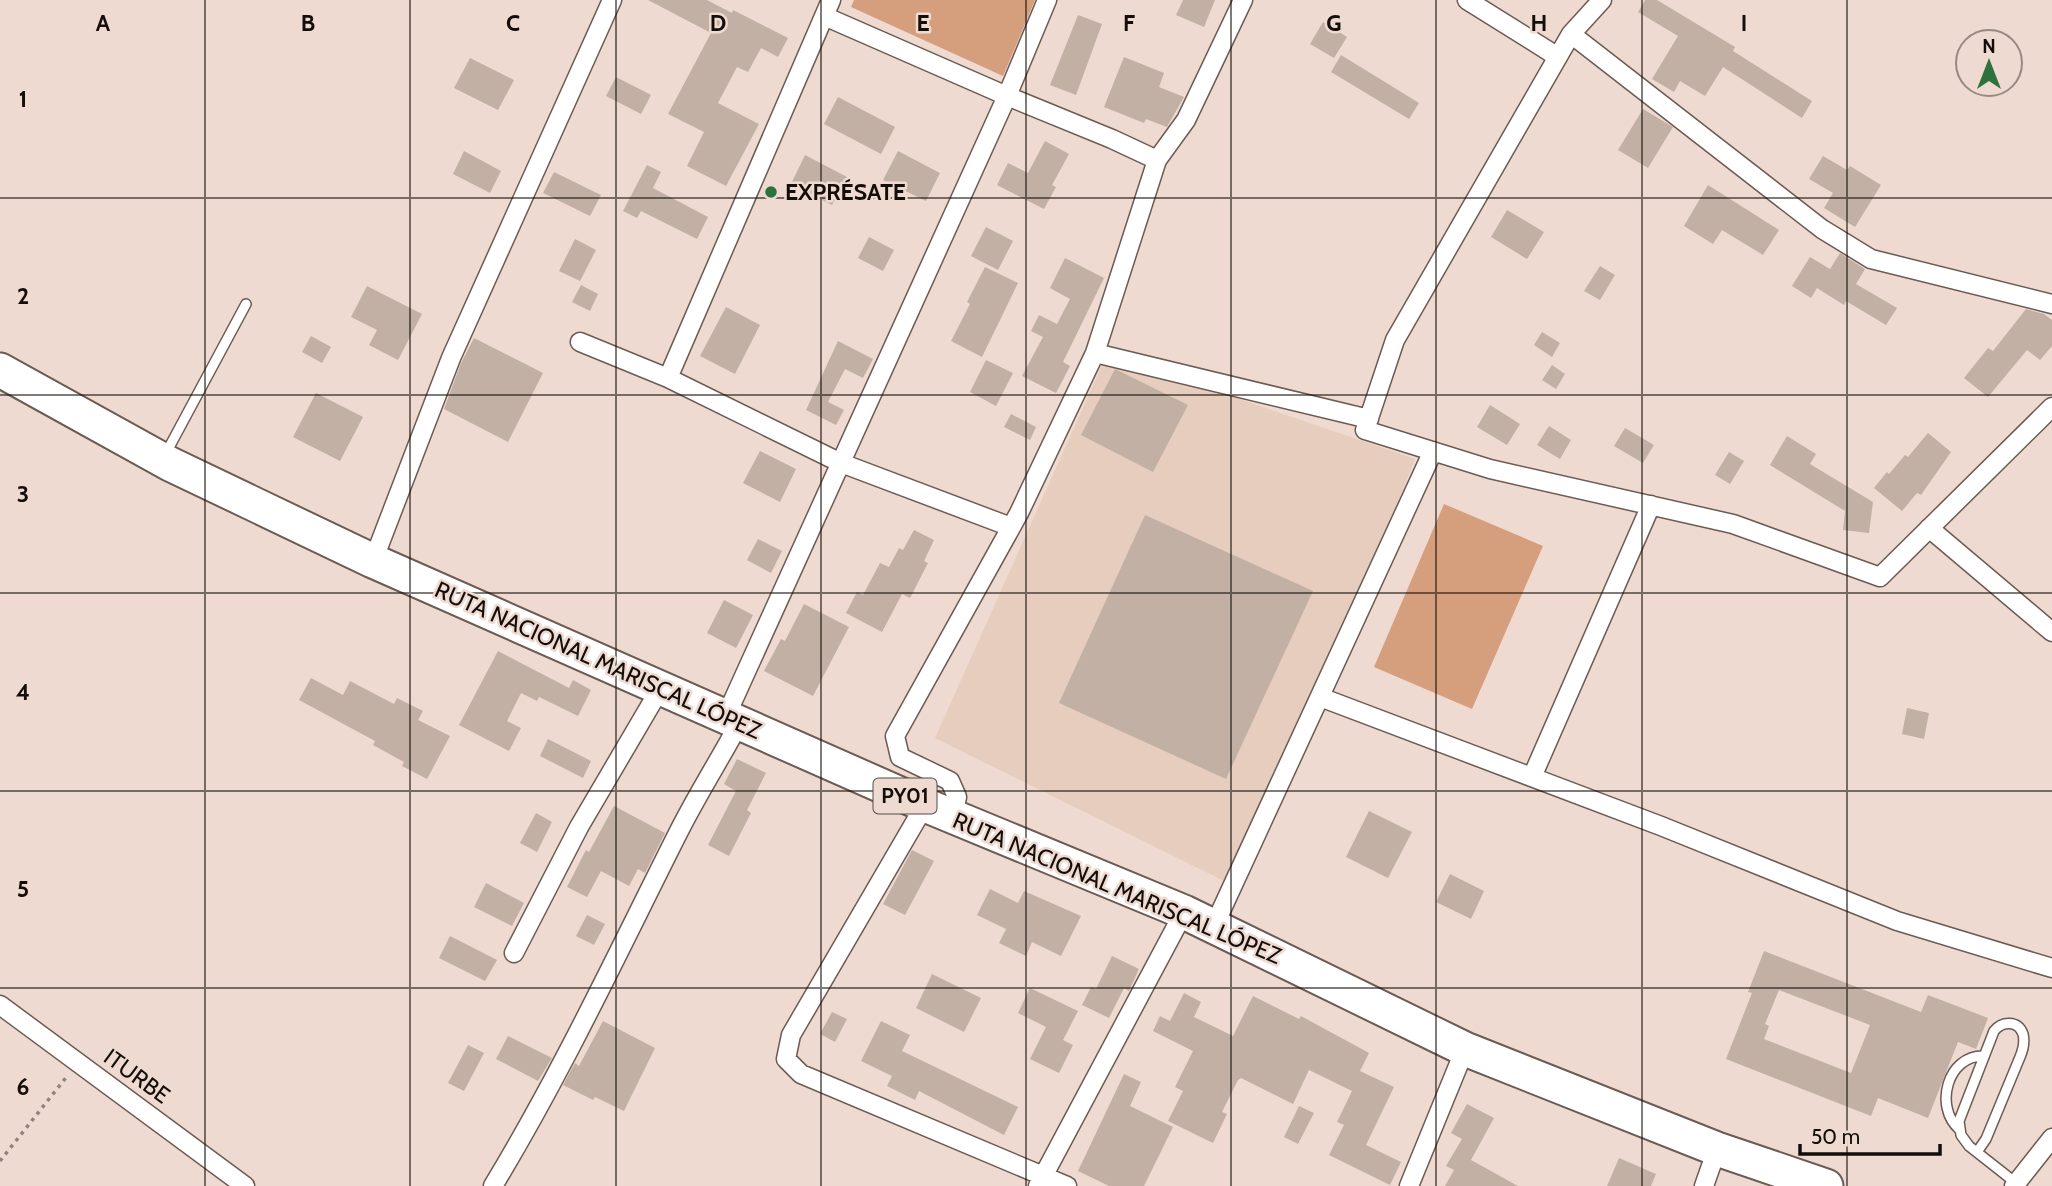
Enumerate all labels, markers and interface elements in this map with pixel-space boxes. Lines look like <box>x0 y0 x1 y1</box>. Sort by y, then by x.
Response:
text: A <box>96 9 111 37</box>
text: B <box>301 9 315 37</box>
text: C <box>506 9 520 37</box>
text: D <box>710 9 726 37</box>
text: E <box>916 9 930 37</box>
text: F <box>1123 9 1135 37</box>
text: G <box>1326 9 1342 37</box>
text: H <box>1531 9 1547 37</box>
text: I <box>1741 9 1747 37</box>
north arrow <box>1954 28 2024 98</box>
text: N <box>1982 35 1996 58</box>
text: 1 <box>19 85 27 113</box>
place label: EXPRÉSATE <box>785 178 906 206</box>
marker: EXPRÉSATE <box>763 184 779 200</box>
text: 2 <box>17 282 29 310</box>
text: 3 <box>17 480 29 508</box>
street label: RUTA NACIONAL MARISCAL LÓPEZ <box>431 575 766 745</box>
text: 4 <box>16 678 30 706</box>
road number: PY01 <box>874 778 936 814</box>
street label: RUTA NACIONAL MARISCAL LÓPEZ <box>949 806 1286 970</box>
text: 5 <box>17 875 29 903</box>
street label: ITURBE <box>98 1043 176 1109</box>
text: 6 <box>17 1073 29 1101</box>
scale bar <box>1800 1112 1940 1156</box>
text: 50 m <box>1811 1124 1860 1149</box>

